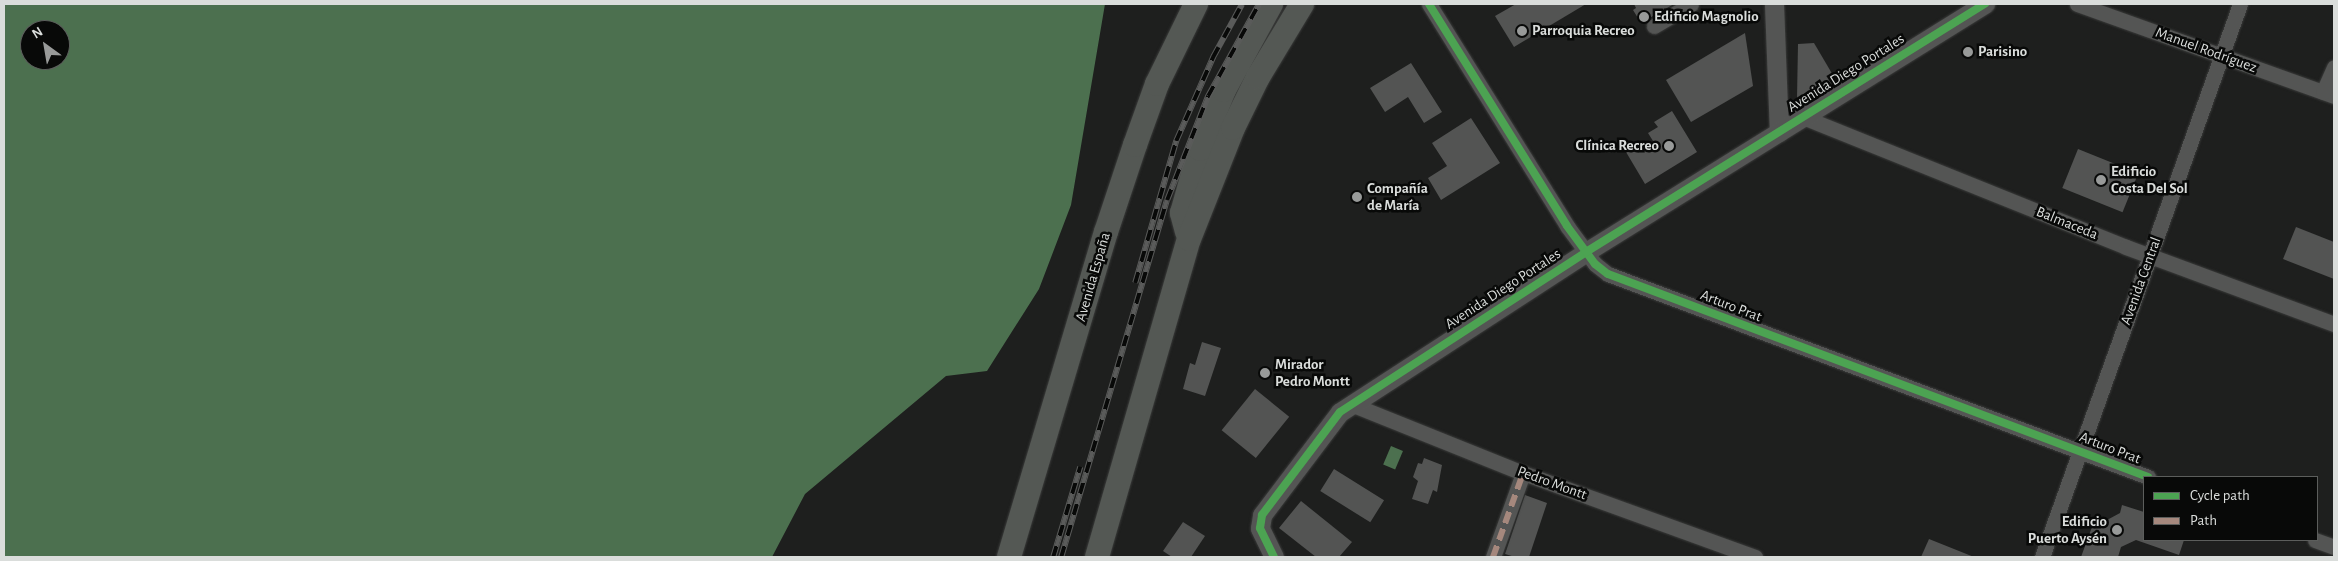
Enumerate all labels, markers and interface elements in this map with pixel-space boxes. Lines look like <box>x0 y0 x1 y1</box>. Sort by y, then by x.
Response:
place label: Edificio Magnolio <box>1654 8 1759 26</box>
marker: Edificio Magnolio <box>1638 11 1650 23</box>
north arrow <box>20 20 70 70</box>
place label: Parroquia Recreo <box>1532 22 1635 40</box>
street label: Manuel Rodríguez <box>2153 23 2259 77</box>
text: N <box>30 25 45 42</box>
marker: Parroquia Recreo <box>1516 25 1528 37</box>
street label: Avenida Diego Portales <box>1784 30 1908 116</box>
place label: Parisino <box>1978 43 2027 61</box>
marker: Parisino <box>1962 46 1974 58</box>
place label: Clínica Recreo <box>1576 137 1659 155</box>
marker: Clínica Recreo <box>1663 140 1675 152</box>
place label: Edificio Costa Del Sol <box>2111 162 2188 197</box>
marker: Edificio Costa Del Sol <box>2095 174 2107 186</box>
place label: Compañía de María <box>1367 179 1428 214</box>
marker: Compañía de María <box>1351 191 1363 203</box>
street label: Balmaceda <box>2033 202 2101 244</box>
street label: Avenida España <box>1072 230 1114 324</box>
street label: Avenida Central <box>2117 235 2165 327</box>
street label: Avenida Diego Portales <box>1442 245 1564 333</box>
street label: Arturo Prat <box>1698 286 1764 326</box>
place label: Mirador Pedro Montt <box>1275 355 1350 390</box>
marker: Mirador Pedro Montt <box>1259 367 1271 379</box>
street label: Arturo Prat <box>2077 428 2143 468</box>
street label: Pedro Montt <box>1515 462 1589 504</box>
legend <box>2143 476 2318 541</box>
text: Cycle path <box>2190 488 2250 503</box>
place label: Edificio Puerto Aysén <box>2028 512 2107 547</box>
text: Path <box>2190 513 2217 528</box>
marker: Edificio Puerto Aysén <box>2111 524 2123 536</box>

